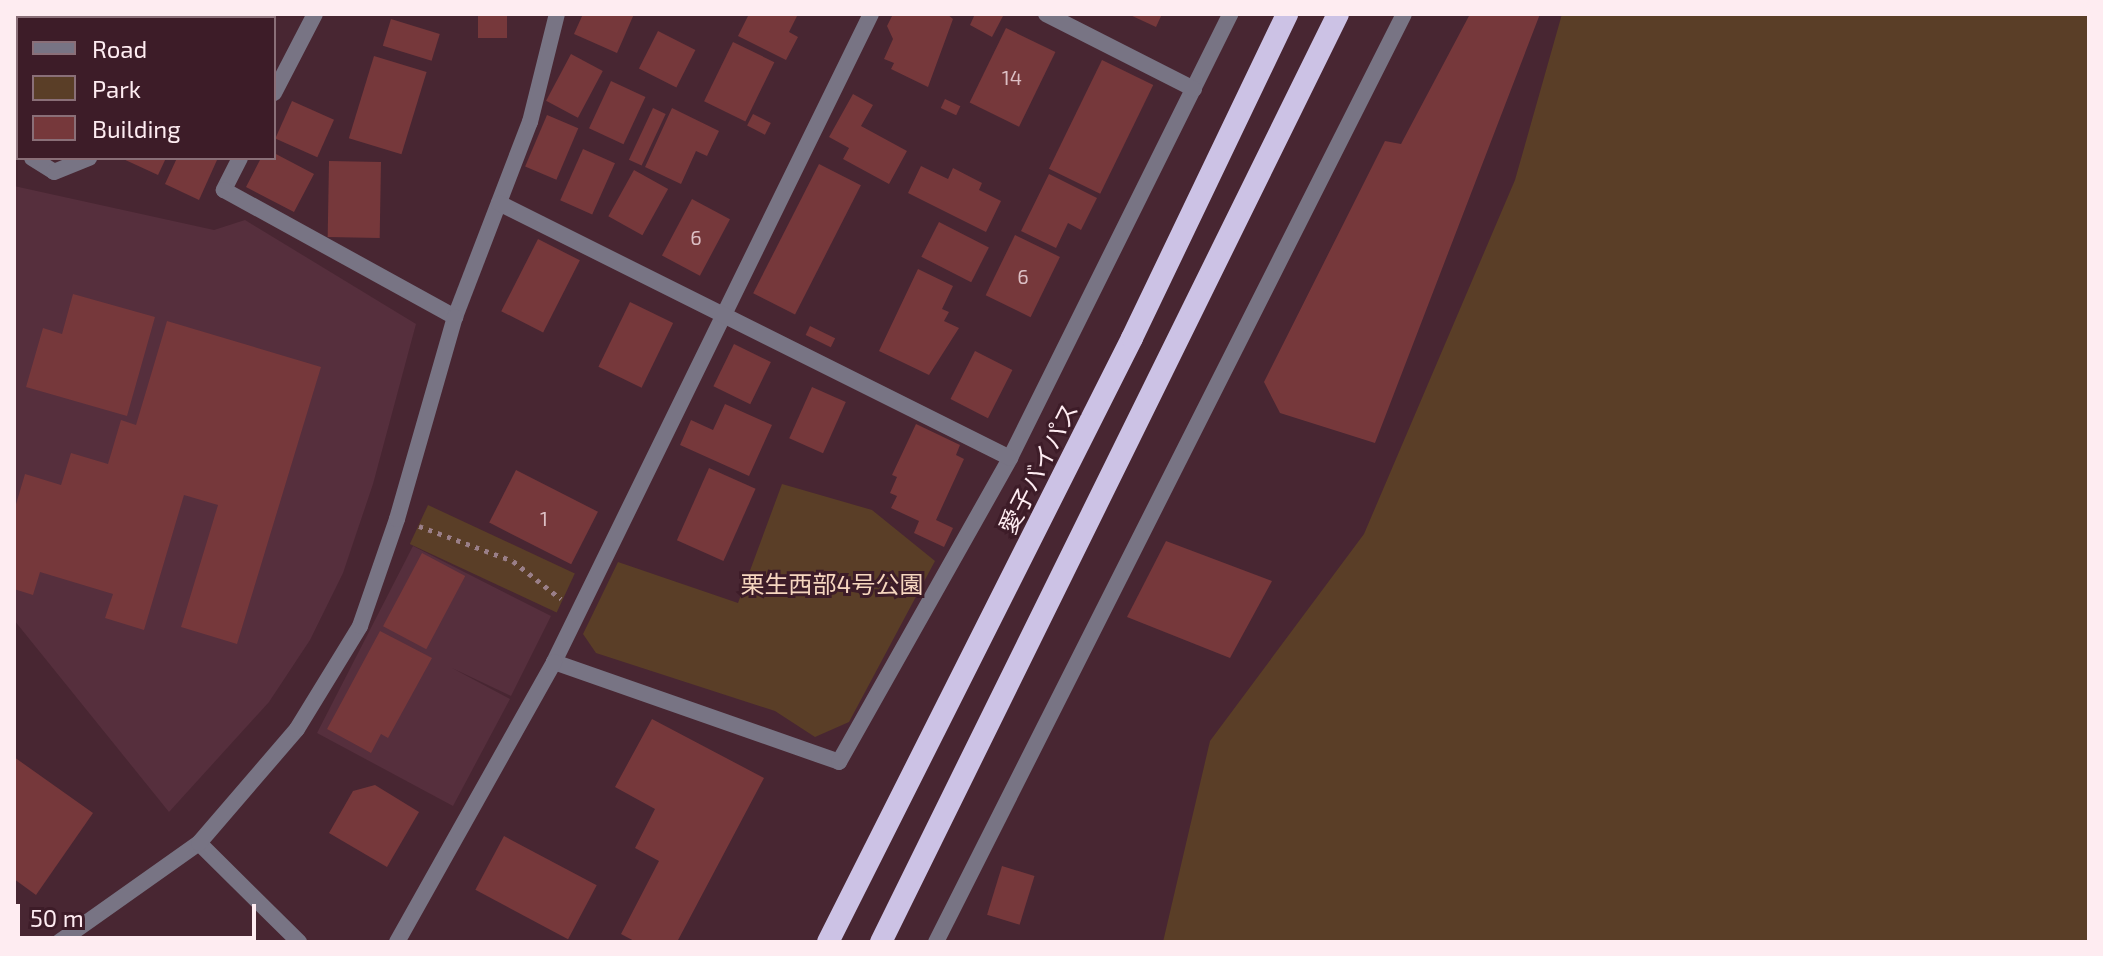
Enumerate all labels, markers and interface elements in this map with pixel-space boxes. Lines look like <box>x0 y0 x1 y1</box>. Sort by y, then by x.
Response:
legend <box>16 16 276 160</box>
text: Road <box>92 34 147 63</box>
house number: 14 <box>1002 65 1022 89</box>
text: Park <box>92 74 141 103</box>
text: Building <box>92 114 181 143</box>
house number: 6 <box>690 225 702 249</box>
house number: 6 <box>1017 264 1029 288</box>
street label: 愛子バイパス <box>992 397 1084 539</box>
house number: 1 <box>540 506 548 530</box>
park label: 栗生西部4号公園 <box>741 570 923 598</box>
scale bar <box>20 888 260 938</box>
text: 50 m <box>30 903 84 932</box>

